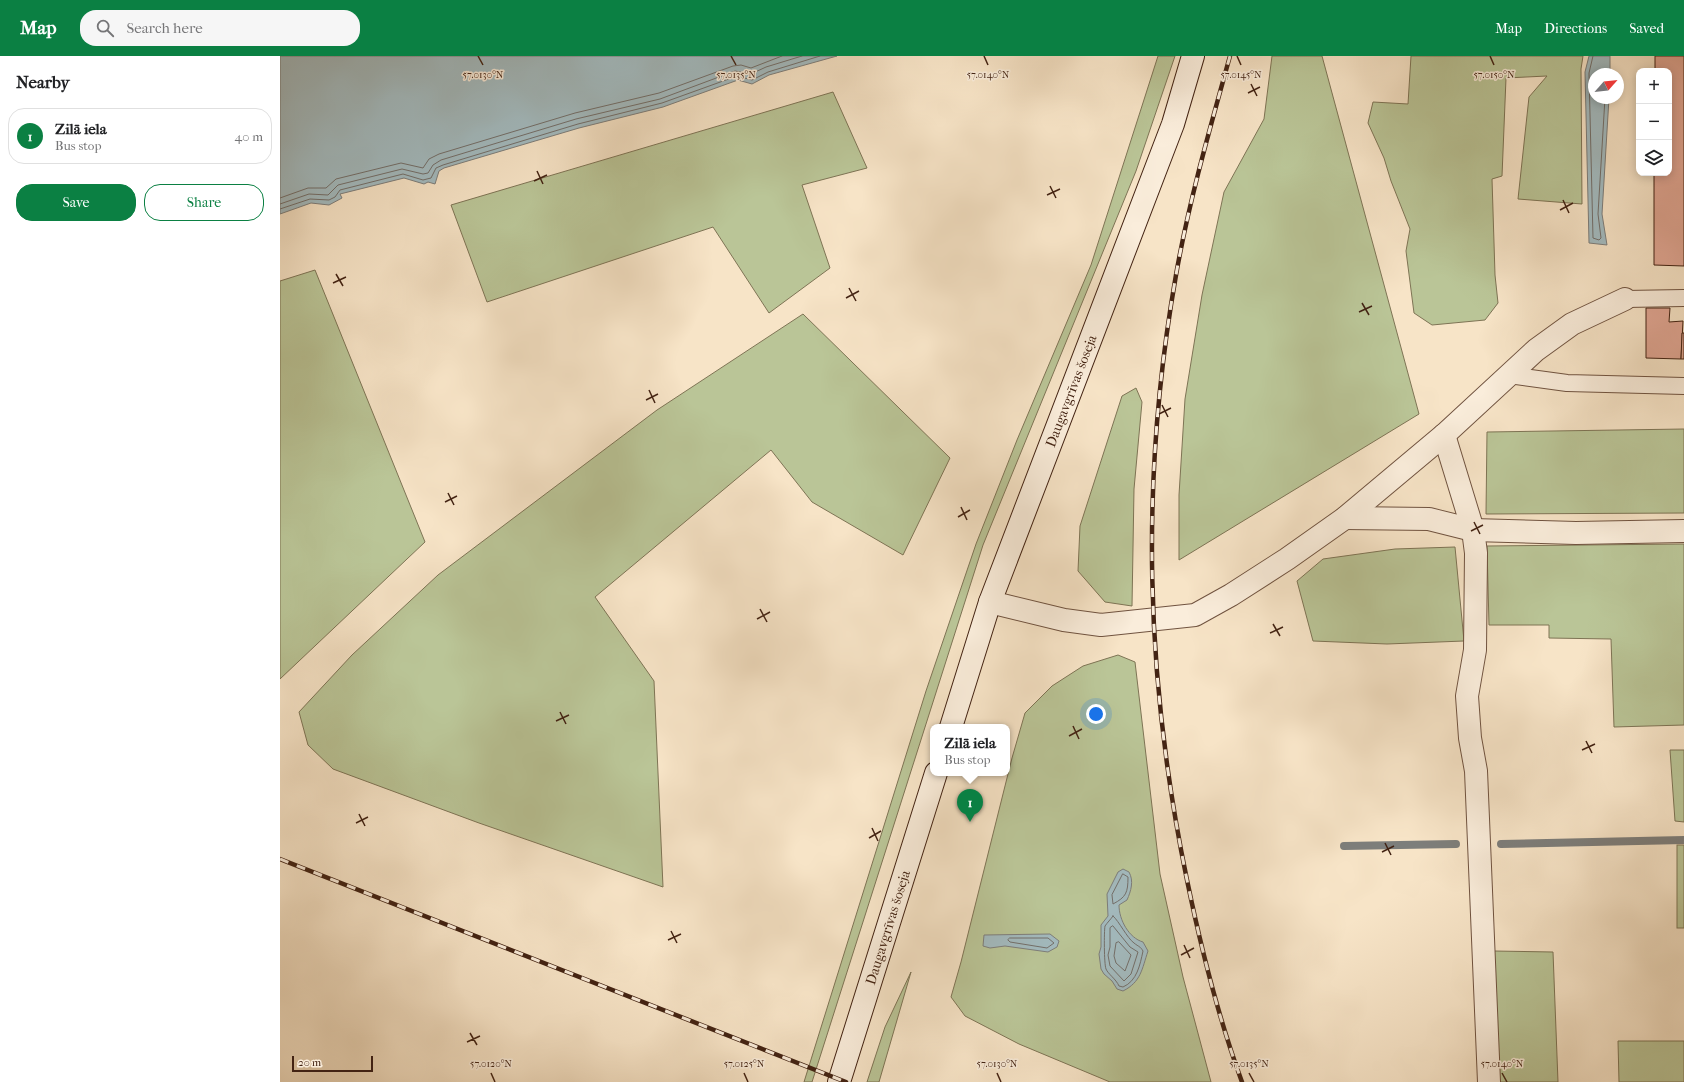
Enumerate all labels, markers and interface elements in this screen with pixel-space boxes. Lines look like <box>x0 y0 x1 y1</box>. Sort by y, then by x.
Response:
search box <box>80 10 360 46</box>
text: Map <box>20 17 56 39</box>
icon: search <box>94 17 116 39</box>
text: Search here <box>126 19 203 37</box>
text: Map <box>1495 20 1522 37</box>
text: Directions <box>1544 20 1607 37</box>
text: Saved <box>1629 20 1664 37</box>
north arrow <box>1588 68 1624 104</box>
map controls <box>1636 68 1672 176</box>
button: + <box>1636 68 1672 104</box>
text: 57.0130°N <box>463 69 504 81</box>
text: 57.0135°N <box>716 69 756 81</box>
text: 57.0140°N <box>967 69 1010 81</box>
text: 57.0145°N <box>1220 69 1262 81</box>
text: 57.0150°N <box>1474 69 1515 81</box>
text: Nearby <box>16 72 70 92</box>
button: − <box>1636 104 1672 140</box>
text: Zilā iela <box>55 120 107 138</box>
text: 1 <box>28 129 32 144</box>
text: 40 m <box>235 129 263 144</box>
text: Bus stop <box>55 138 101 153</box>
button: layers <box>1636 140 1672 176</box>
button: Save <box>16 184 136 221</box>
button: Share <box>144 184 264 221</box>
street label: Daugavgrīvas šoseja <box>1042 332 1101 450</box>
your location <box>1086 704 1106 724</box>
popup <box>930 724 1010 776</box>
text: Zilā iela <box>944 734 996 752</box>
text: Bus stop <box>944 752 991 767</box>
pin: 1 <box>957 789 983 822</box>
street label: Daugavgrīvas šoseja <box>862 868 914 987</box>
scale bar <box>292 1054 373 1073</box>
text: 20 m <box>298 1056 321 1069</box>
text: 57.0120°N <box>470 1058 512 1070</box>
text: 57.0125°N <box>724 1058 765 1070</box>
text: 57.0130°N <box>977 1058 1018 1070</box>
text: 57.0135°N <box>1229 1058 1269 1070</box>
text: 57.0140°N <box>1481 1058 1524 1070</box>

